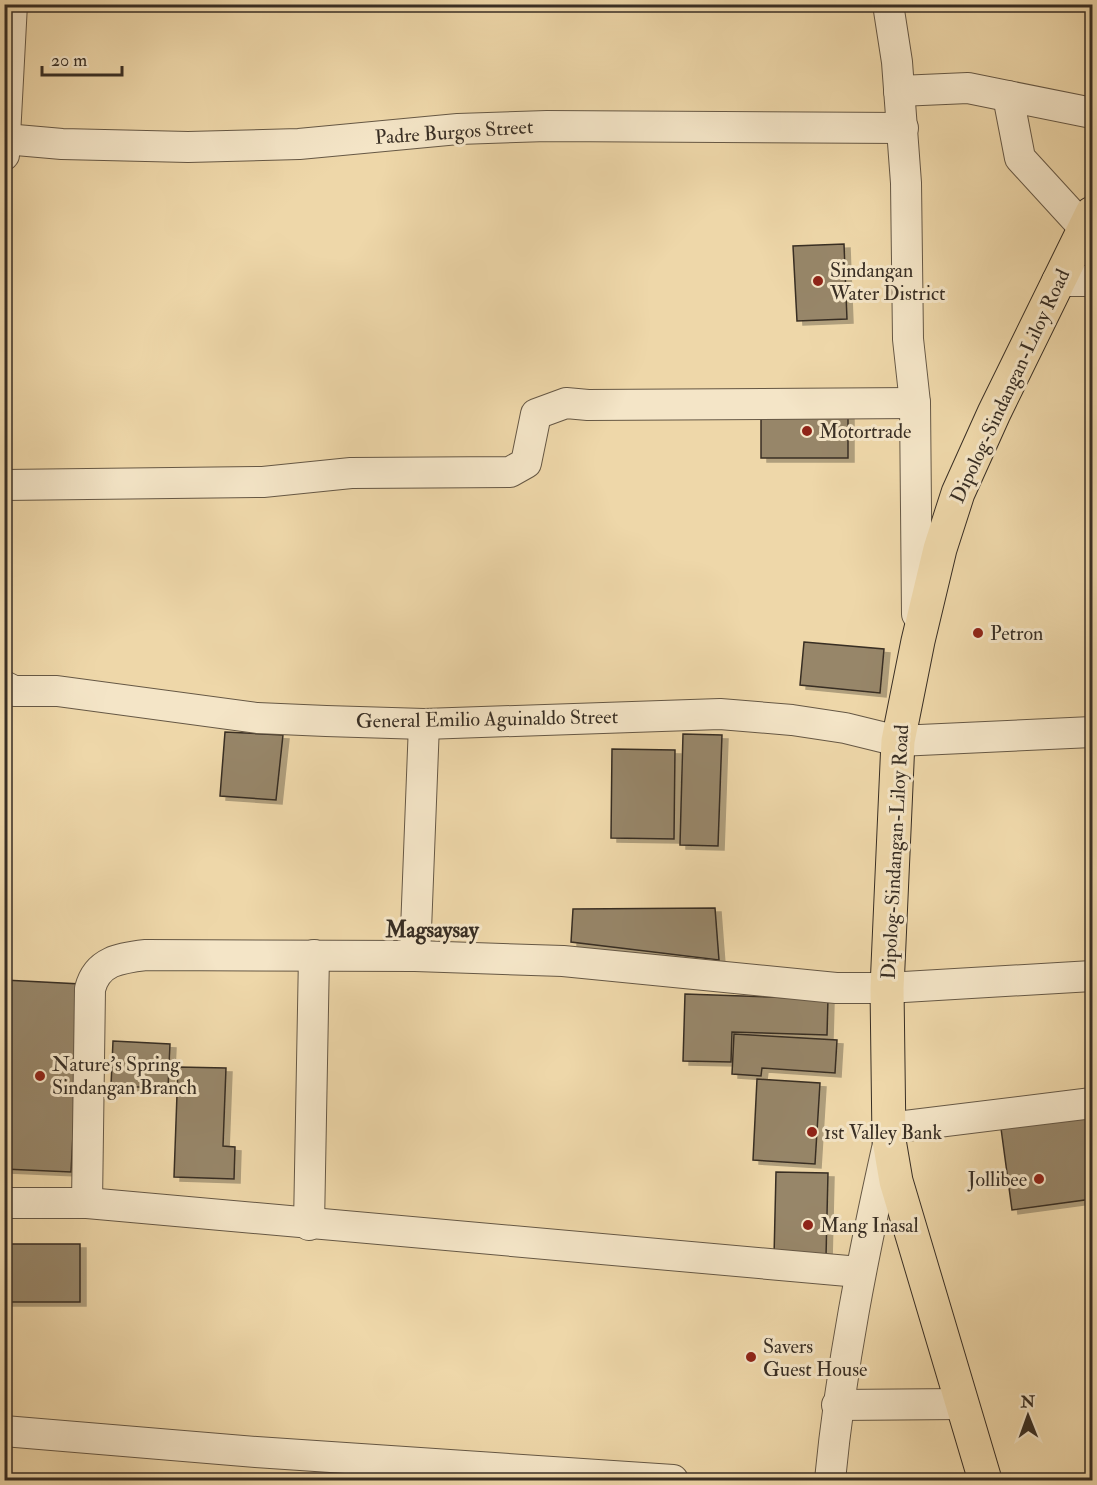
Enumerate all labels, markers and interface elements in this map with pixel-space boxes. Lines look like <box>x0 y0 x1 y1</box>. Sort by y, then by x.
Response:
scale bar <box>42 39 122 77</box>
text: 20 m <box>51 49 87 72</box>
street label: Padre Burgos Street <box>374 114 535 150</box>
place label: Sindangan Water District <box>829 258 946 306</box>
street label: Dipolog-Sindangan-Liloy Road <box>945 265 1076 507</box>
marker: Sindangan Water District <box>811 274 825 288</box>
place label: Motortrade <box>819 419 911 444</box>
marker: Motortrade <box>800 424 814 438</box>
place label: Petron <box>990 621 1043 646</box>
marker: Petron <box>971 626 985 640</box>
street label: General Emilio Aguinaldo Street <box>356 704 619 734</box>
street label: Dipolog-Sindangan-Liloy Road <box>876 724 915 980</box>
district label: Magsaysay <box>384 916 480 945</box>
place label: Nature's Spring Sindangan Branch <box>52 1052 198 1100</box>
marker: Nature's Spring Sindangan Branch <box>33 1069 47 1083</box>
place label: 1st Valley Bank <box>824 1120 943 1145</box>
marker: 1st Valley Bank <box>805 1125 819 1139</box>
place label: Jollibee <box>967 1167 1027 1192</box>
marker: Jollibee <box>1032 1172 1046 1186</box>
place label: Mang Inasal <box>820 1213 919 1238</box>
marker: Mang Inasal <box>801 1218 815 1232</box>
place label: Savers Guest House <box>763 1334 867 1382</box>
marker: Savers Guest House <box>744 1350 758 1364</box>
north arrow <box>998 1386 1058 1446</box>
text: N <box>1019 1392 1036 1412</box>

